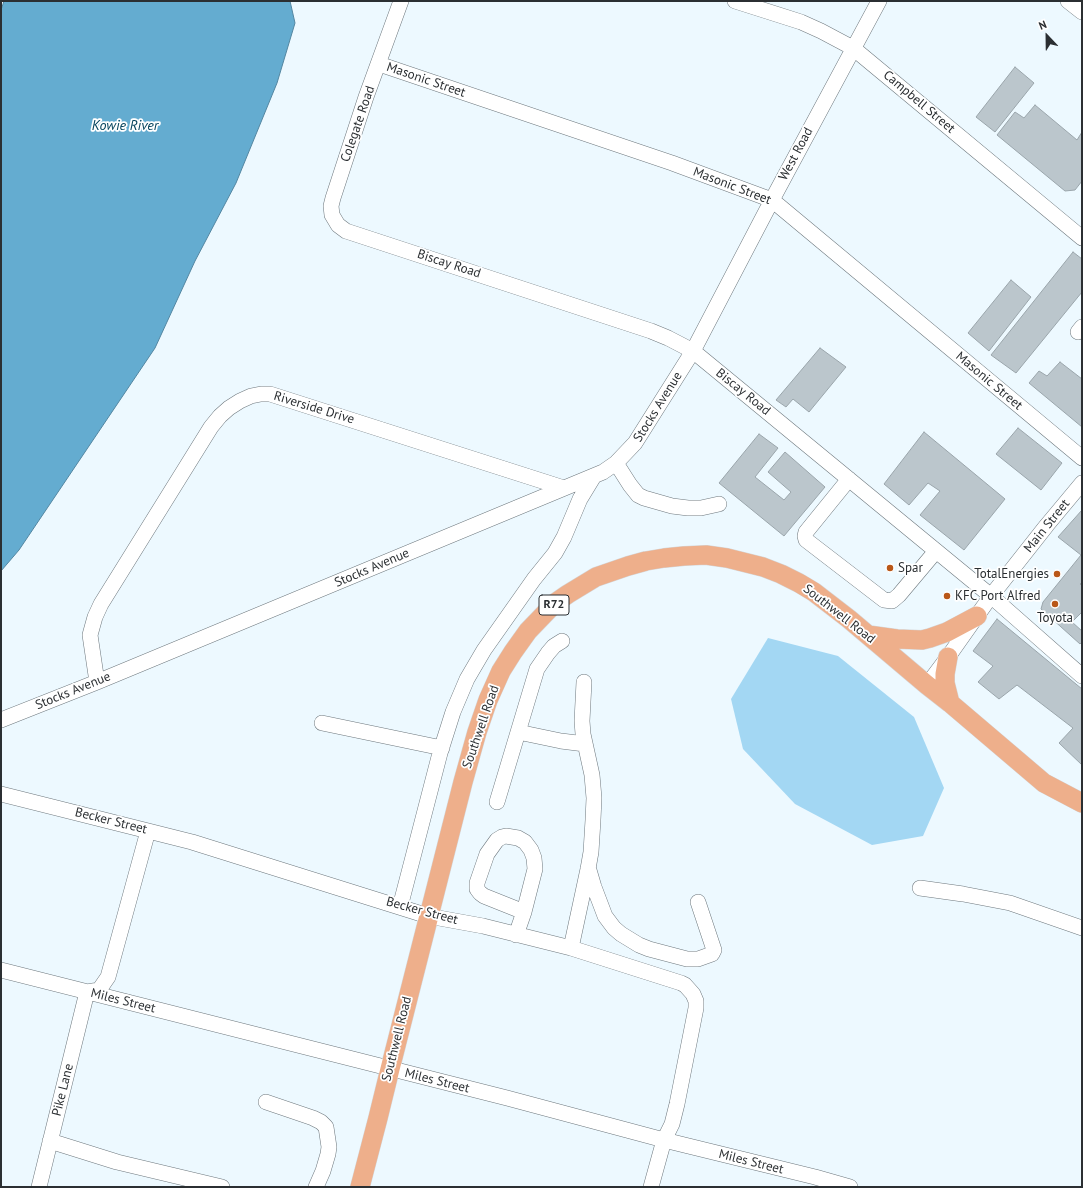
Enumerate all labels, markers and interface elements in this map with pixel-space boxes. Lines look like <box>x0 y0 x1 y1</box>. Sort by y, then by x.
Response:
north arrow <box>1027 16 1067 56</box>
text: N <box>1037 17 1048 33</box>
street label: Masonic Street <box>385 59 467 101</box>
street label: Campbell Street <box>880 67 958 137</box>
street label: Colegate Road <box>338 84 378 164</box>
water label: Kowie River <box>92 118 158 134</box>
street label: West Road <box>776 125 816 183</box>
street label: Masonic Street <box>691 164 773 208</box>
street label: Biscay Road <box>415 246 483 282</box>
street label: Masonic Street <box>952 349 1026 413</box>
street label: Biscay Road <box>712 365 774 419</box>
street label: Stocks Avenue <box>630 369 686 445</box>
street label: Riverside Drive <box>272 388 356 428</box>
street label: Main Street <box>1021 496 1073 556</box>
street label: Stocks Avenue <box>332 545 412 591</box>
place label: Spar <box>898 560 923 576</box>
marker: Spar <box>885 563 895 573</box>
place label: TotalEnergies <box>974 566 1049 582</box>
marker: TotalEnergies <box>1052 569 1062 579</box>
street label: Southwell Road <box>800 581 878 647</box>
place label: KFC Port Alfred <box>955 588 1041 604</box>
marker: KFC Port Alfred <box>942 591 952 601</box>
road number: R72 <box>539 595 569 615</box>
marker: Toyota <box>1050 599 1060 609</box>
place label: Toyota <box>1037 610 1073 626</box>
street label: Stocks Avenue <box>33 669 113 713</box>
street label: Southwell Road <box>459 683 503 771</box>
street label: Becker Street <box>73 805 149 837</box>
street label: Becker Street <box>384 894 460 928</box>
street label: Miles Street <box>89 985 157 1017</box>
street label: Southwell Road <box>379 995 415 1083</box>
street label: Pike Lane <box>49 1062 77 1118</box>
street label: Miles Street <box>403 1065 471 1097</box>
street label: Miles Street <box>717 1146 785 1178</box>

